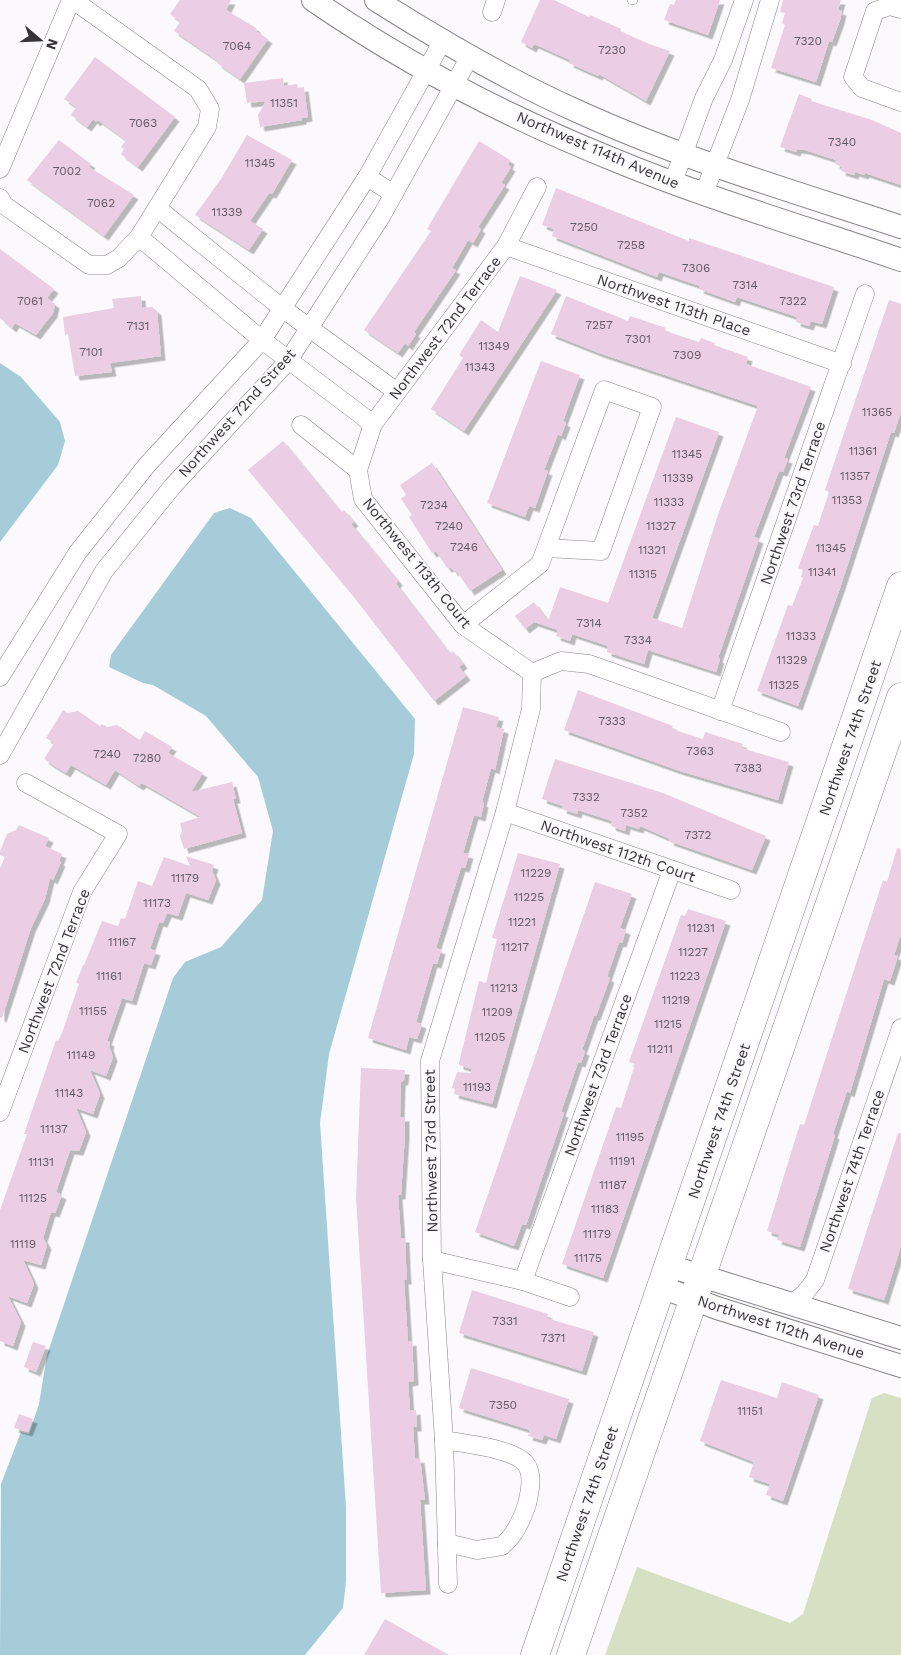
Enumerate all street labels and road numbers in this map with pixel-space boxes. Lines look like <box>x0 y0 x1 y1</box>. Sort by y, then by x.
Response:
street label: Northwest 114th Avenue <box>514 108 682 192</box>
street label: Northwest 72nd Terrace <box>385 253 505 403</box>
street label: Northwest 113th Place <box>595 270 753 340</box>
street label: Northwest 72nd Street <box>175 344 300 481</box>
street label: Northwest 73rd Terrace <box>757 419 829 587</box>
street label: Northwest 113th Court <box>359 494 476 632</box>
street label: Northwest 74th Street <box>815 657 885 818</box>
street label: Northwest 112th Court <box>538 816 698 886</box>
street label: Northwest 72nd Terrace <box>14 886 94 1056</box>
street label: Northwest 73rd Terrace <box>560 991 636 1159</box>
street label: Northwest 74th Street <box>684 1040 754 1201</box>
street label: Northwest 73rd Street <box>421 1068 441 1233</box>
street label: Northwest 74th Terrace <box>816 1087 888 1255</box>
street label: Northwest 112th Avenue <box>695 1291 867 1363</box>
street label: Northwest 74th Street <box>552 1423 622 1584</box>

